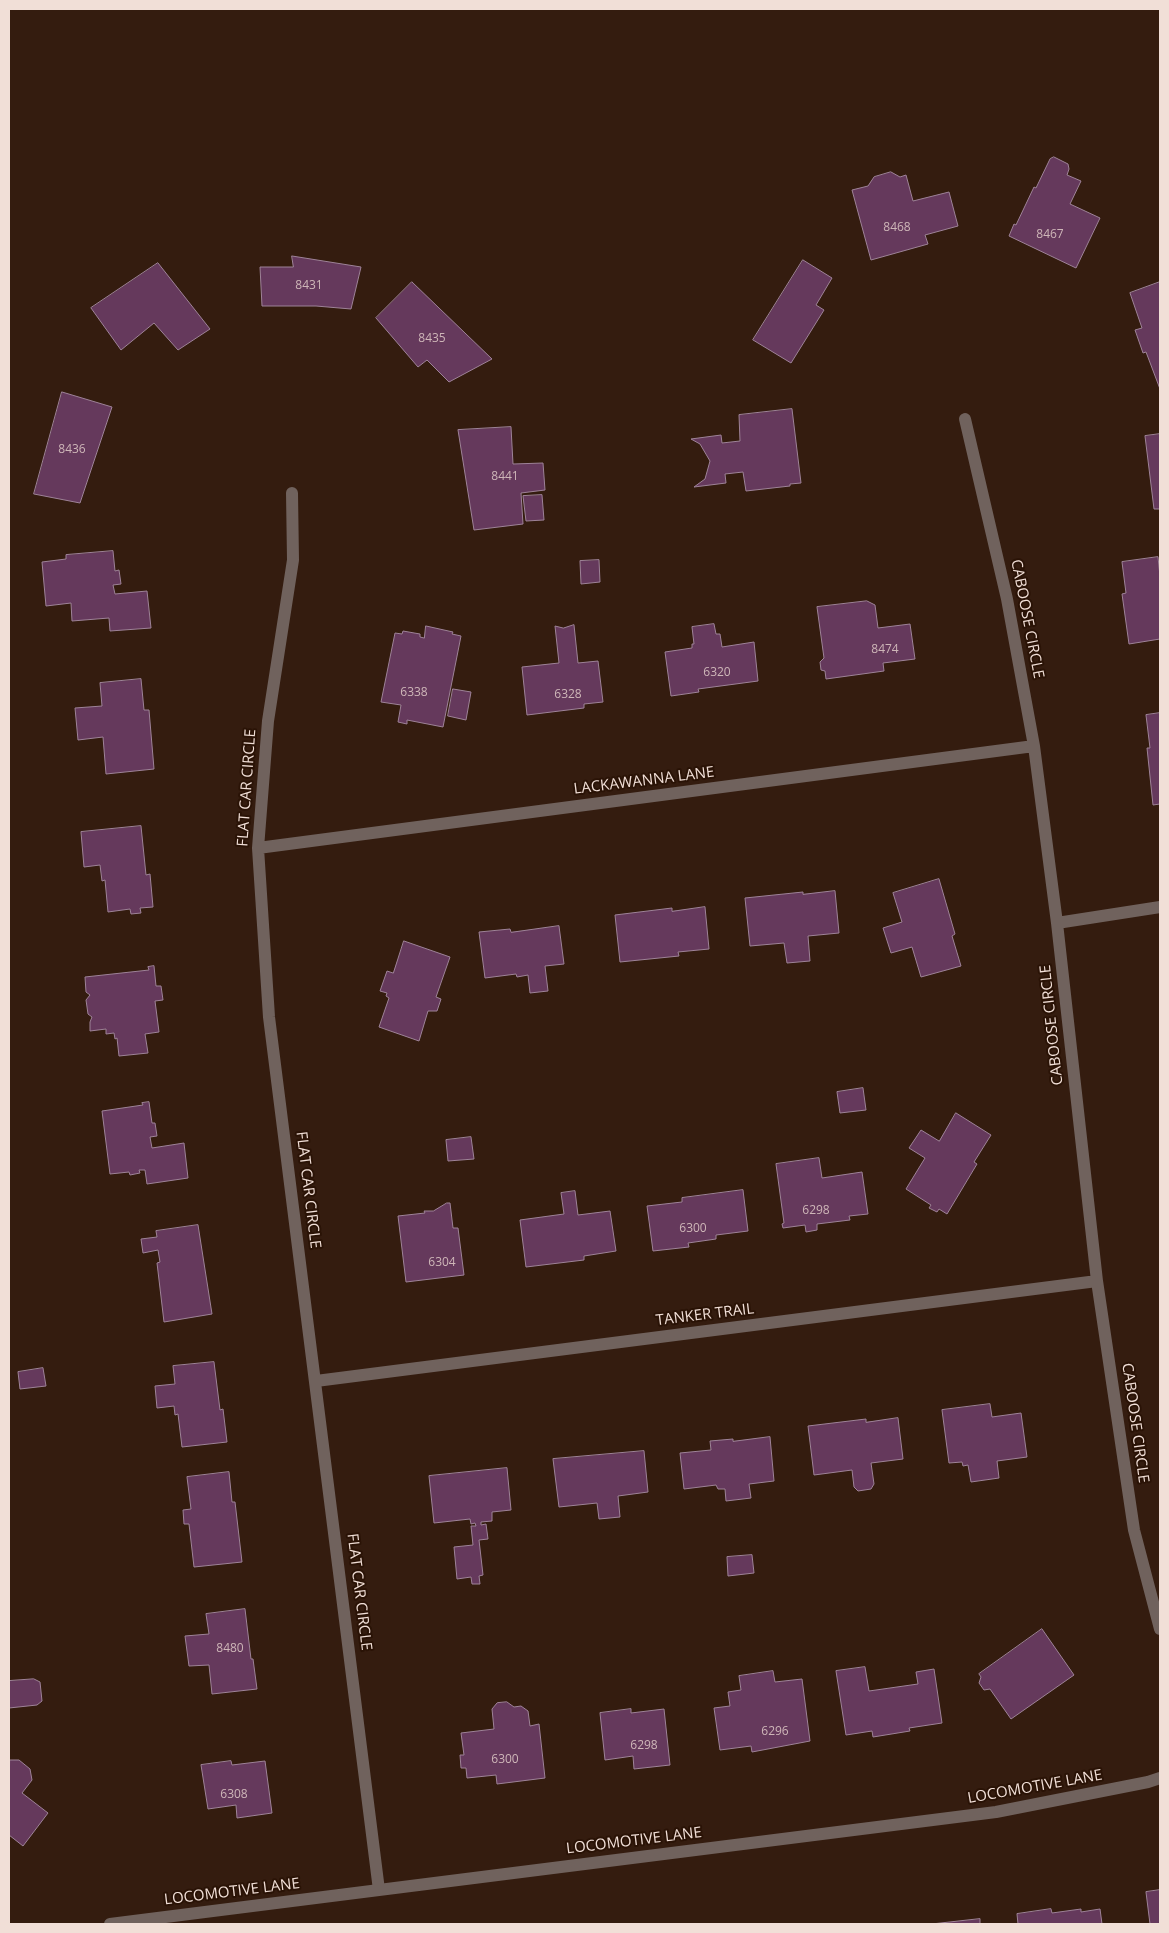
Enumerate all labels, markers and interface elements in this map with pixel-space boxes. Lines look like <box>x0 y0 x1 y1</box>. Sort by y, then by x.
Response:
house number: 8468 <box>883 221 911 235</box>
house number: 8467 <box>1036 228 1064 242</box>
house number: 8431 <box>295 279 323 293</box>
house number: 8435 <box>418 332 446 346</box>
house number: 8436 <box>58 443 86 457</box>
house number: 8441 <box>491 470 519 484</box>
street label: CABOOSE CIRCLE <box>1007 558 1047 680</box>
house number: 8474 <box>871 643 899 657</box>
house number: 6320 <box>703 666 731 680</box>
house number: 6338 <box>400 686 428 700</box>
house number: 6328 <box>554 688 582 702</box>
street label: FLAT CAR CIRCLE <box>234 729 260 847</box>
street label: LACKAWANNA LANE <box>573 763 715 799</box>
street label: CABOOSE CIRCLE <box>1037 964 1067 1086</box>
street label: FLAT CAR CIRCLE <box>292 1130 324 1250</box>
house number: 6298 <box>802 1204 830 1218</box>
house number: 6300 <box>679 1222 707 1236</box>
house number: 6304 <box>428 1256 456 1270</box>
street label: TANKER TRAIL <box>655 1300 755 1330</box>
street label: CABOOSE CIRCLE <box>1118 1362 1152 1484</box>
street label: FLAT CAR CIRCLE <box>343 1532 375 1652</box>
house number: 8480 <box>216 1642 244 1656</box>
house number: 6296 <box>761 1725 789 1739</box>
house number: 6298 <box>630 1739 658 1753</box>
house number: 6300 <box>491 1753 519 1767</box>
street label: LOCOMOTIVE LANE <box>966 1766 1104 1808</box>
house number: 6308 <box>220 1788 248 1802</box>
street label: LOCOMOTIVE LANE <box>565 1824 703 1858</box>
street label: LOCOMOTIVE LANE <box>163 1875 301 1909</box>

